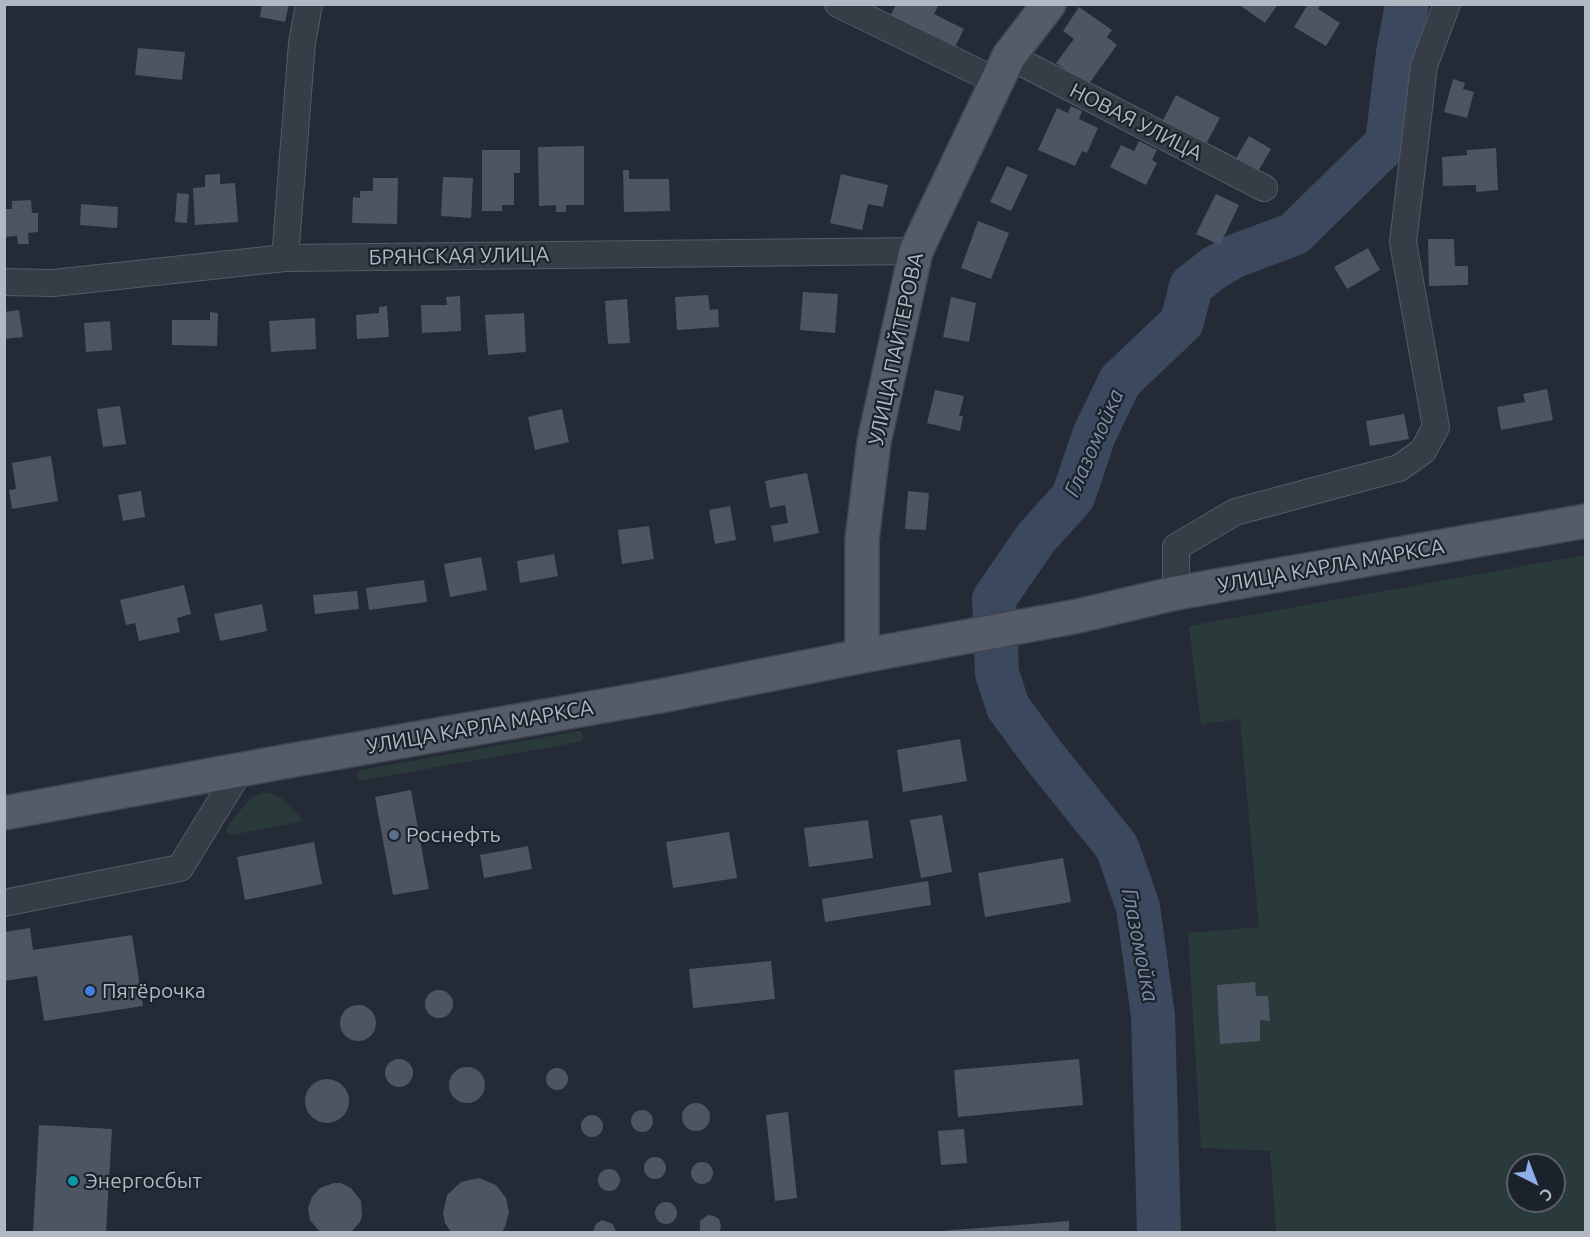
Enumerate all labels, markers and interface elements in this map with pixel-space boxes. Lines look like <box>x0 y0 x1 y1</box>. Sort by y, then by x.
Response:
street label: НОВАЯ УЛИЦА <box>1066 78 1206 166</box>
street label: БРЯНСКАЯ УЛИЦА <box>369 242 549 270</box>
street label: УЛИЦА ПАЙТЕРОВА <box>863 250 929 448</box>
water label: Глазомойка <box>1059 385 1129 501</box>
street label: УЛИЦА КАРЛА МАРКСА <box>1216 534 1446 598</box>
street label: УЛИЦА КАРЛА МАРКСА <box>365 695 595 759</box>
place label: Роснефть <box>406 822 500 848</box>
marker: Роснефть <box>387 828 401 842</box>
water label: Глазомойка <box>1116 886 1164 1004</box>
place label: Пятёрочка <box>102 978 206 1004</box>
marker: Пятёрочка <box>83 984 97 998</box>
north arrow <box>1506 1153 1566 1213</box>
place label: Энергосбыт <box>85 1168 202 1194</box>
marker: Энергосбыт <box>66 1174 80 1188</box>
text: С <box>1537 1185 1557 1205</box>

